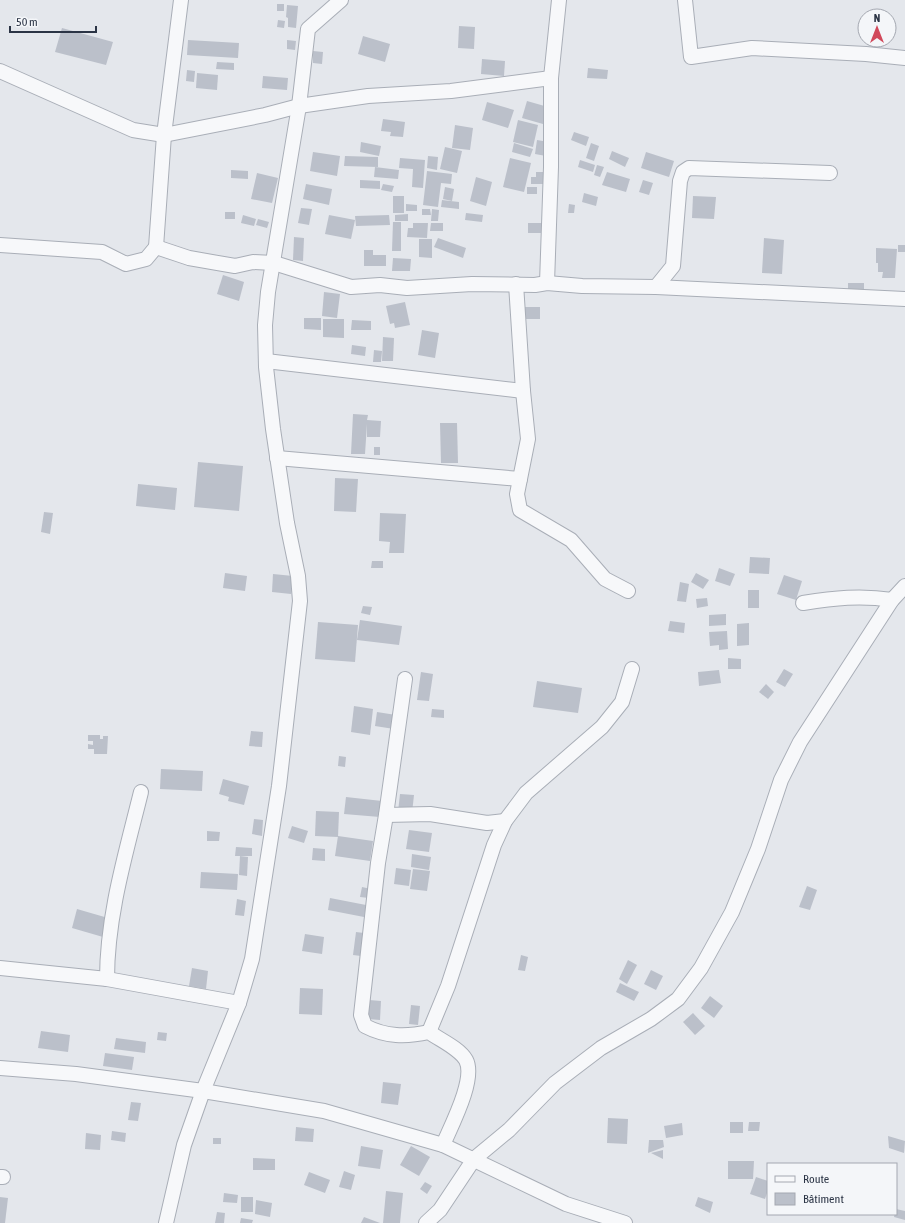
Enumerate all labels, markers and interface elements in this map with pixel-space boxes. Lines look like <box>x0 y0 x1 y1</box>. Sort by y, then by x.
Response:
scale bar <box>10 8 96 34</box>
north arrow <box>857 8 897 48</box>
text: N <box>874 12 880 24</box>
text: 50 m <box>16 15 38 29</box>
legend <box>767 1163 897 1215</box>
text: Route <box>803 1172 829 1186</box>
text: Bâtiment <box>803 1192 844 1206</box>

